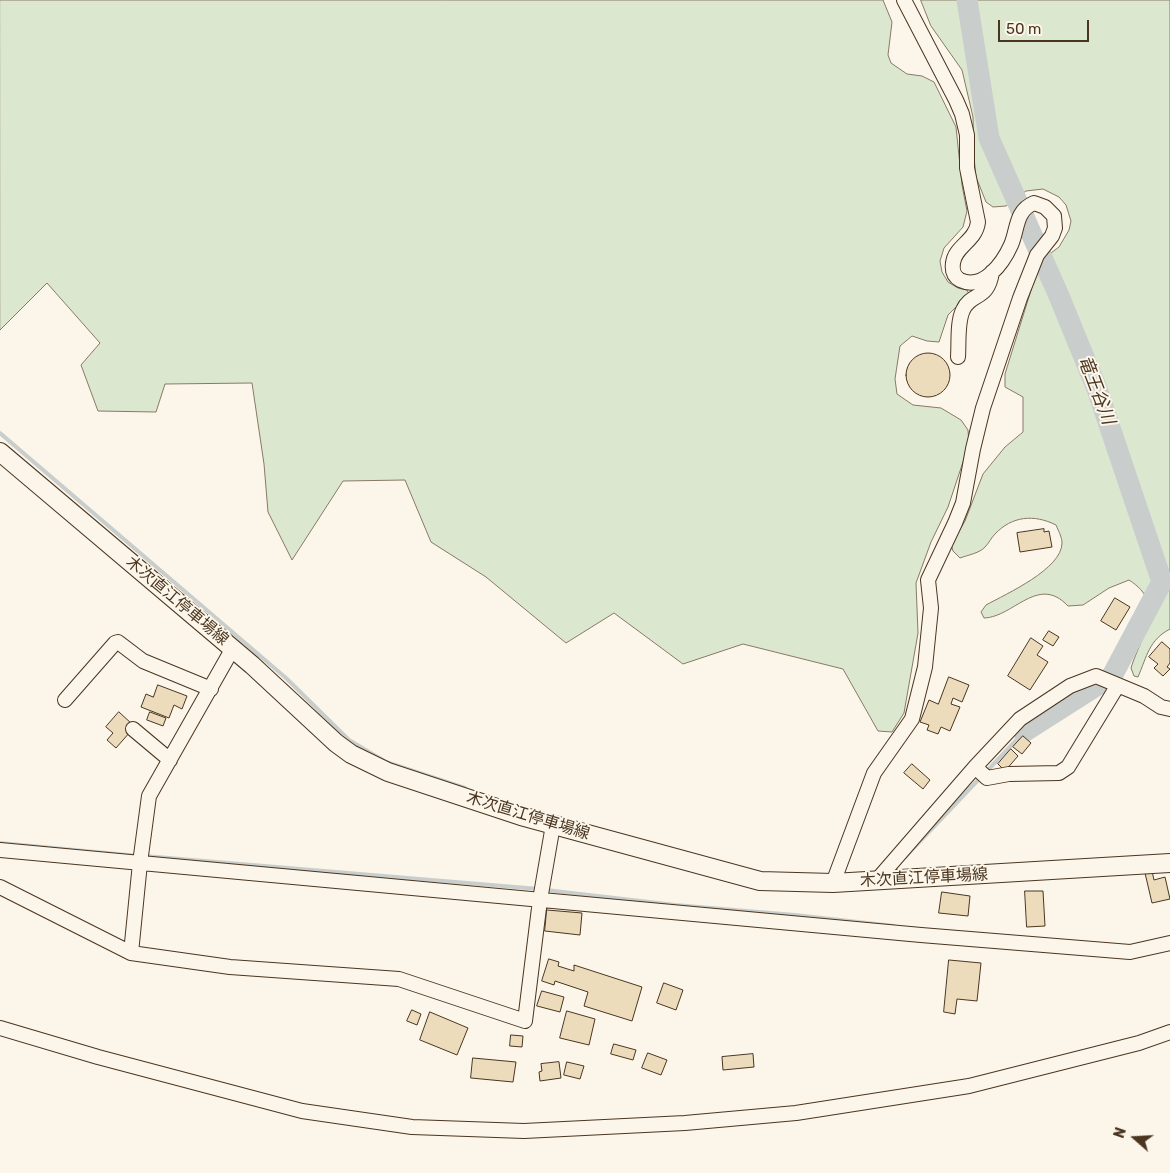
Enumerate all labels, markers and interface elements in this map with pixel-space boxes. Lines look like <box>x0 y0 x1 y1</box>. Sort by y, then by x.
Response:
scale bar <box>1000 10 1091 42</box>
text: 50 m <box>1006 20 1041 38</box>
water label: 竜王谷川 <box>1073 353 1119 427</box>
street label: 木次直江停車場線 <box>122 553 232 649</box>
street label: 木次直江停車場線 <box>464 788 592 844</box>
street label: 木次直江停車場線 <box>860 865 988 891</box>
north arrow <box>1110 1113 1160 1163</box>
text: N <box>1111 1125 1130 1140</box>

